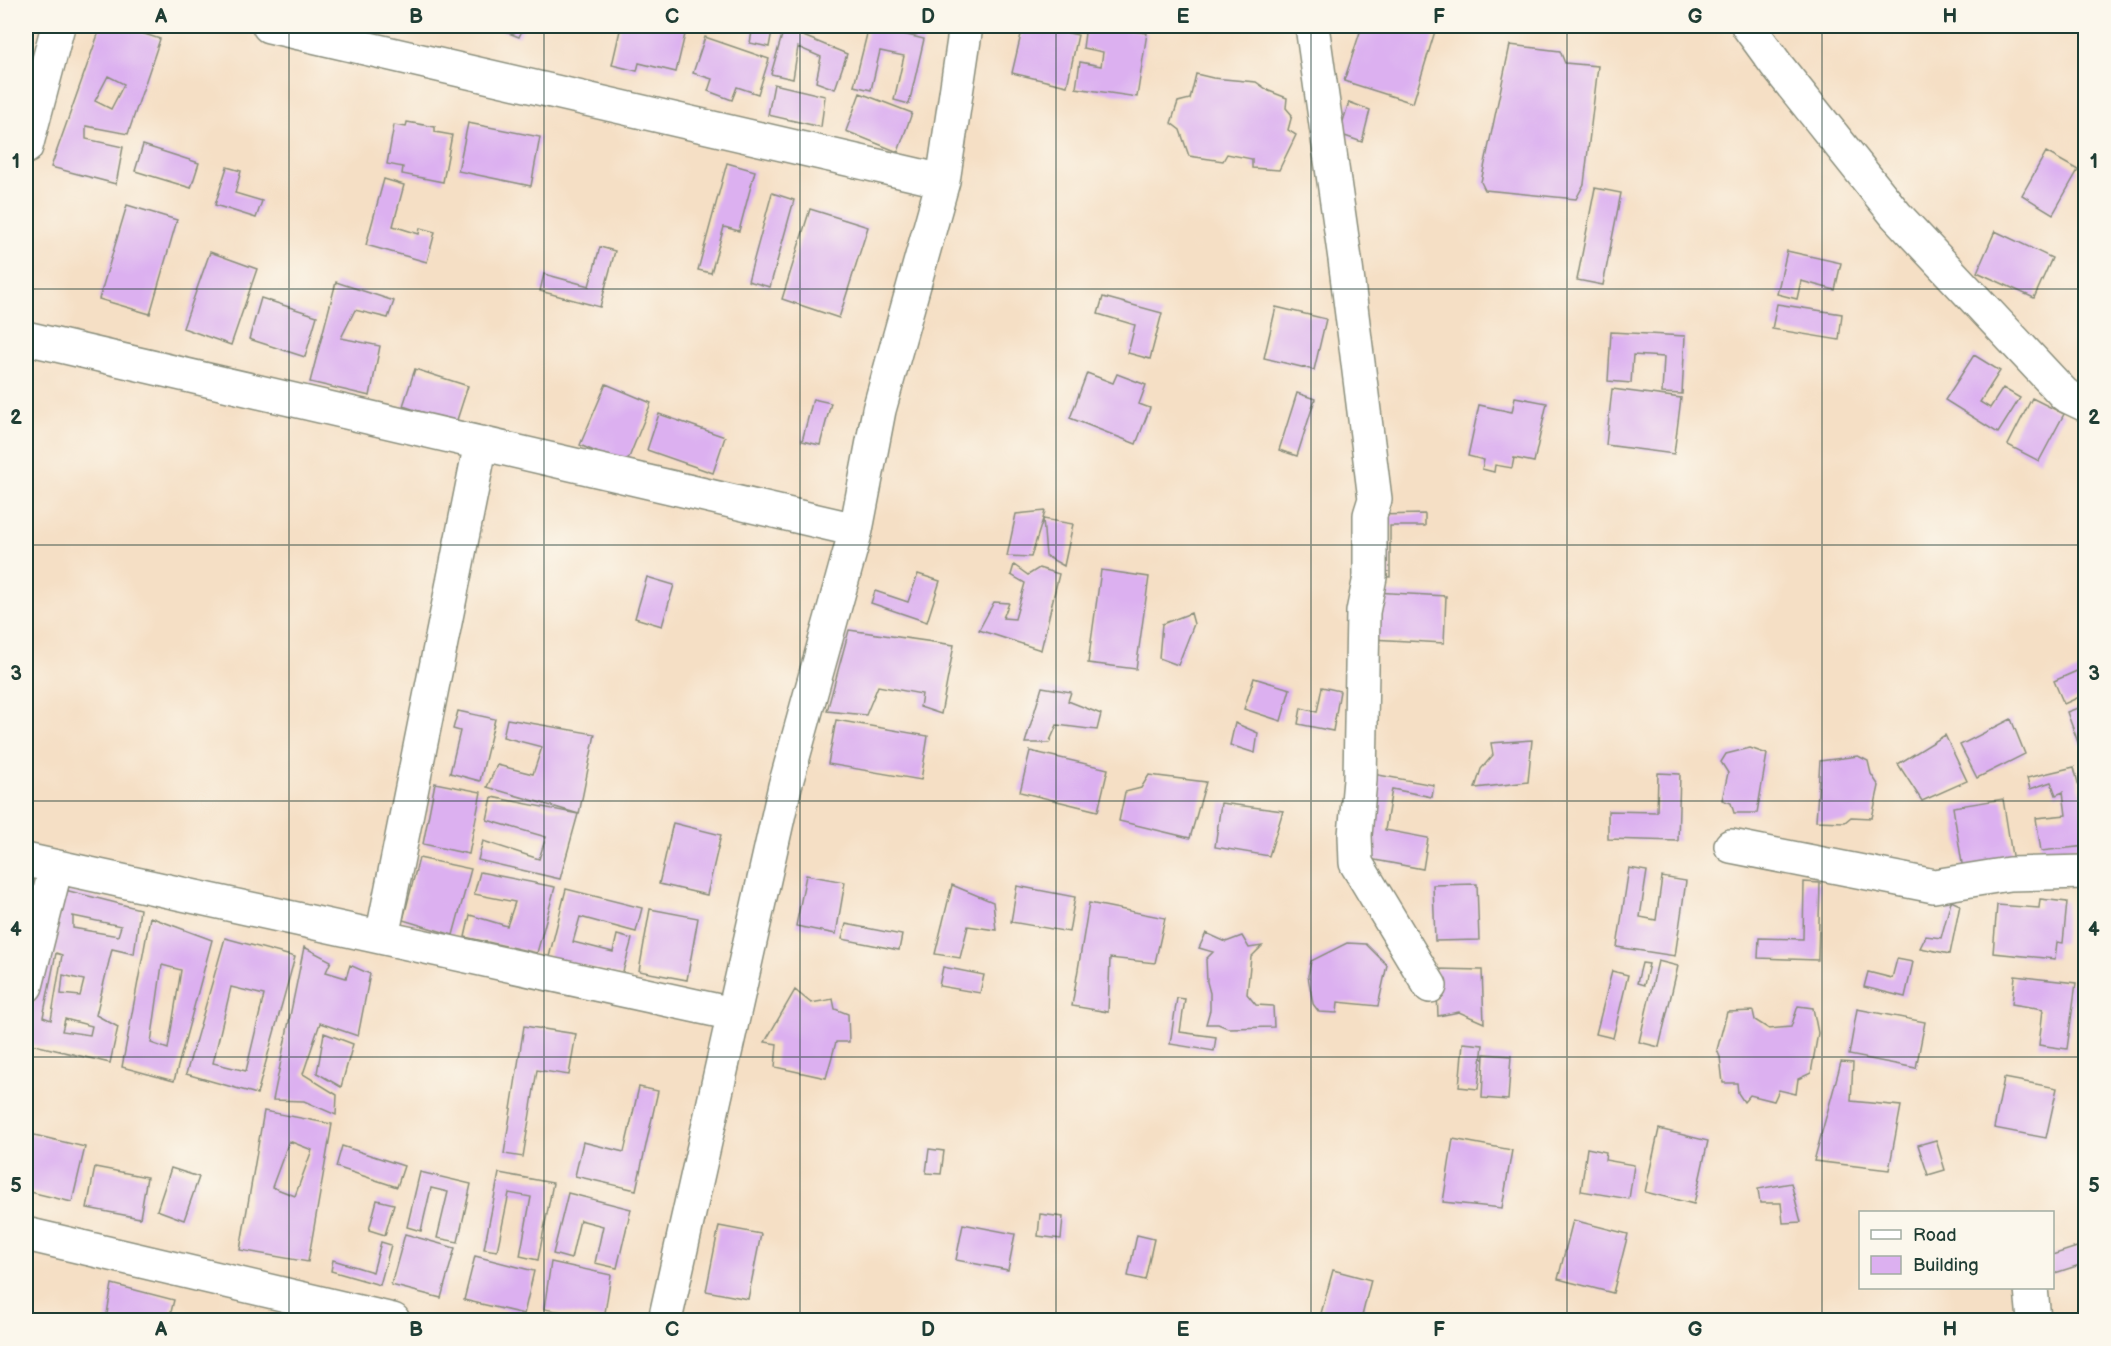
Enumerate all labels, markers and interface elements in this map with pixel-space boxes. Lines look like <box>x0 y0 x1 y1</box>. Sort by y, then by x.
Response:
text: A <box>154 5 168 29</box>
text: B <box>409 5 423 29</box>
text: C <box>665 5 679 29</box>
text: D <box>921 5 935 29</box>
text: E <box>1177 5 1190 29</box>
text: F <box>1433 5 1445 29</box>
text: G <box>1688 5 1703 29</box>
text: H <box>1943 5 1957 29</box>
text: 1 <box>12 150 20 174</box>
text: 1 <box>2090 150 2098 174</box>
text: 2 <box>10 406 22 430</box>
text: 2 <box>2088 406 2100 430</box>
text: 3 <box>10 662 22 686</box>
text: 3 <box>2088 662 2100 686</box>
text: 4 <box>10 918 22 942</box>
text: 4 <box>2088 918 2100 942</box>
text: 5 <box>10 1174 22 1198</box>
text: 5 <box>2088 1174 2100 1198</box>
legend <box>1859 1211 2054 1289</box>
text: Road <box>1913 1225 1957 1246</box>
text: Building <box>1913 1255 1979 1276</box>
text: A <box>154 1318 168 1342</box>
text: B <box>409 1318 423 1342</box>
text: C <box>665 1318 679 1342</box>
text: D <box>921 1318 935 1342</box>
text: E <box>1177 1318 1190 1342</box>
text: F <box>1433 1318 1445 1342</box>
text: G <box>1688 1318 1703 1342</box>
text: H <box>1943 1318 1957 1342</box>

